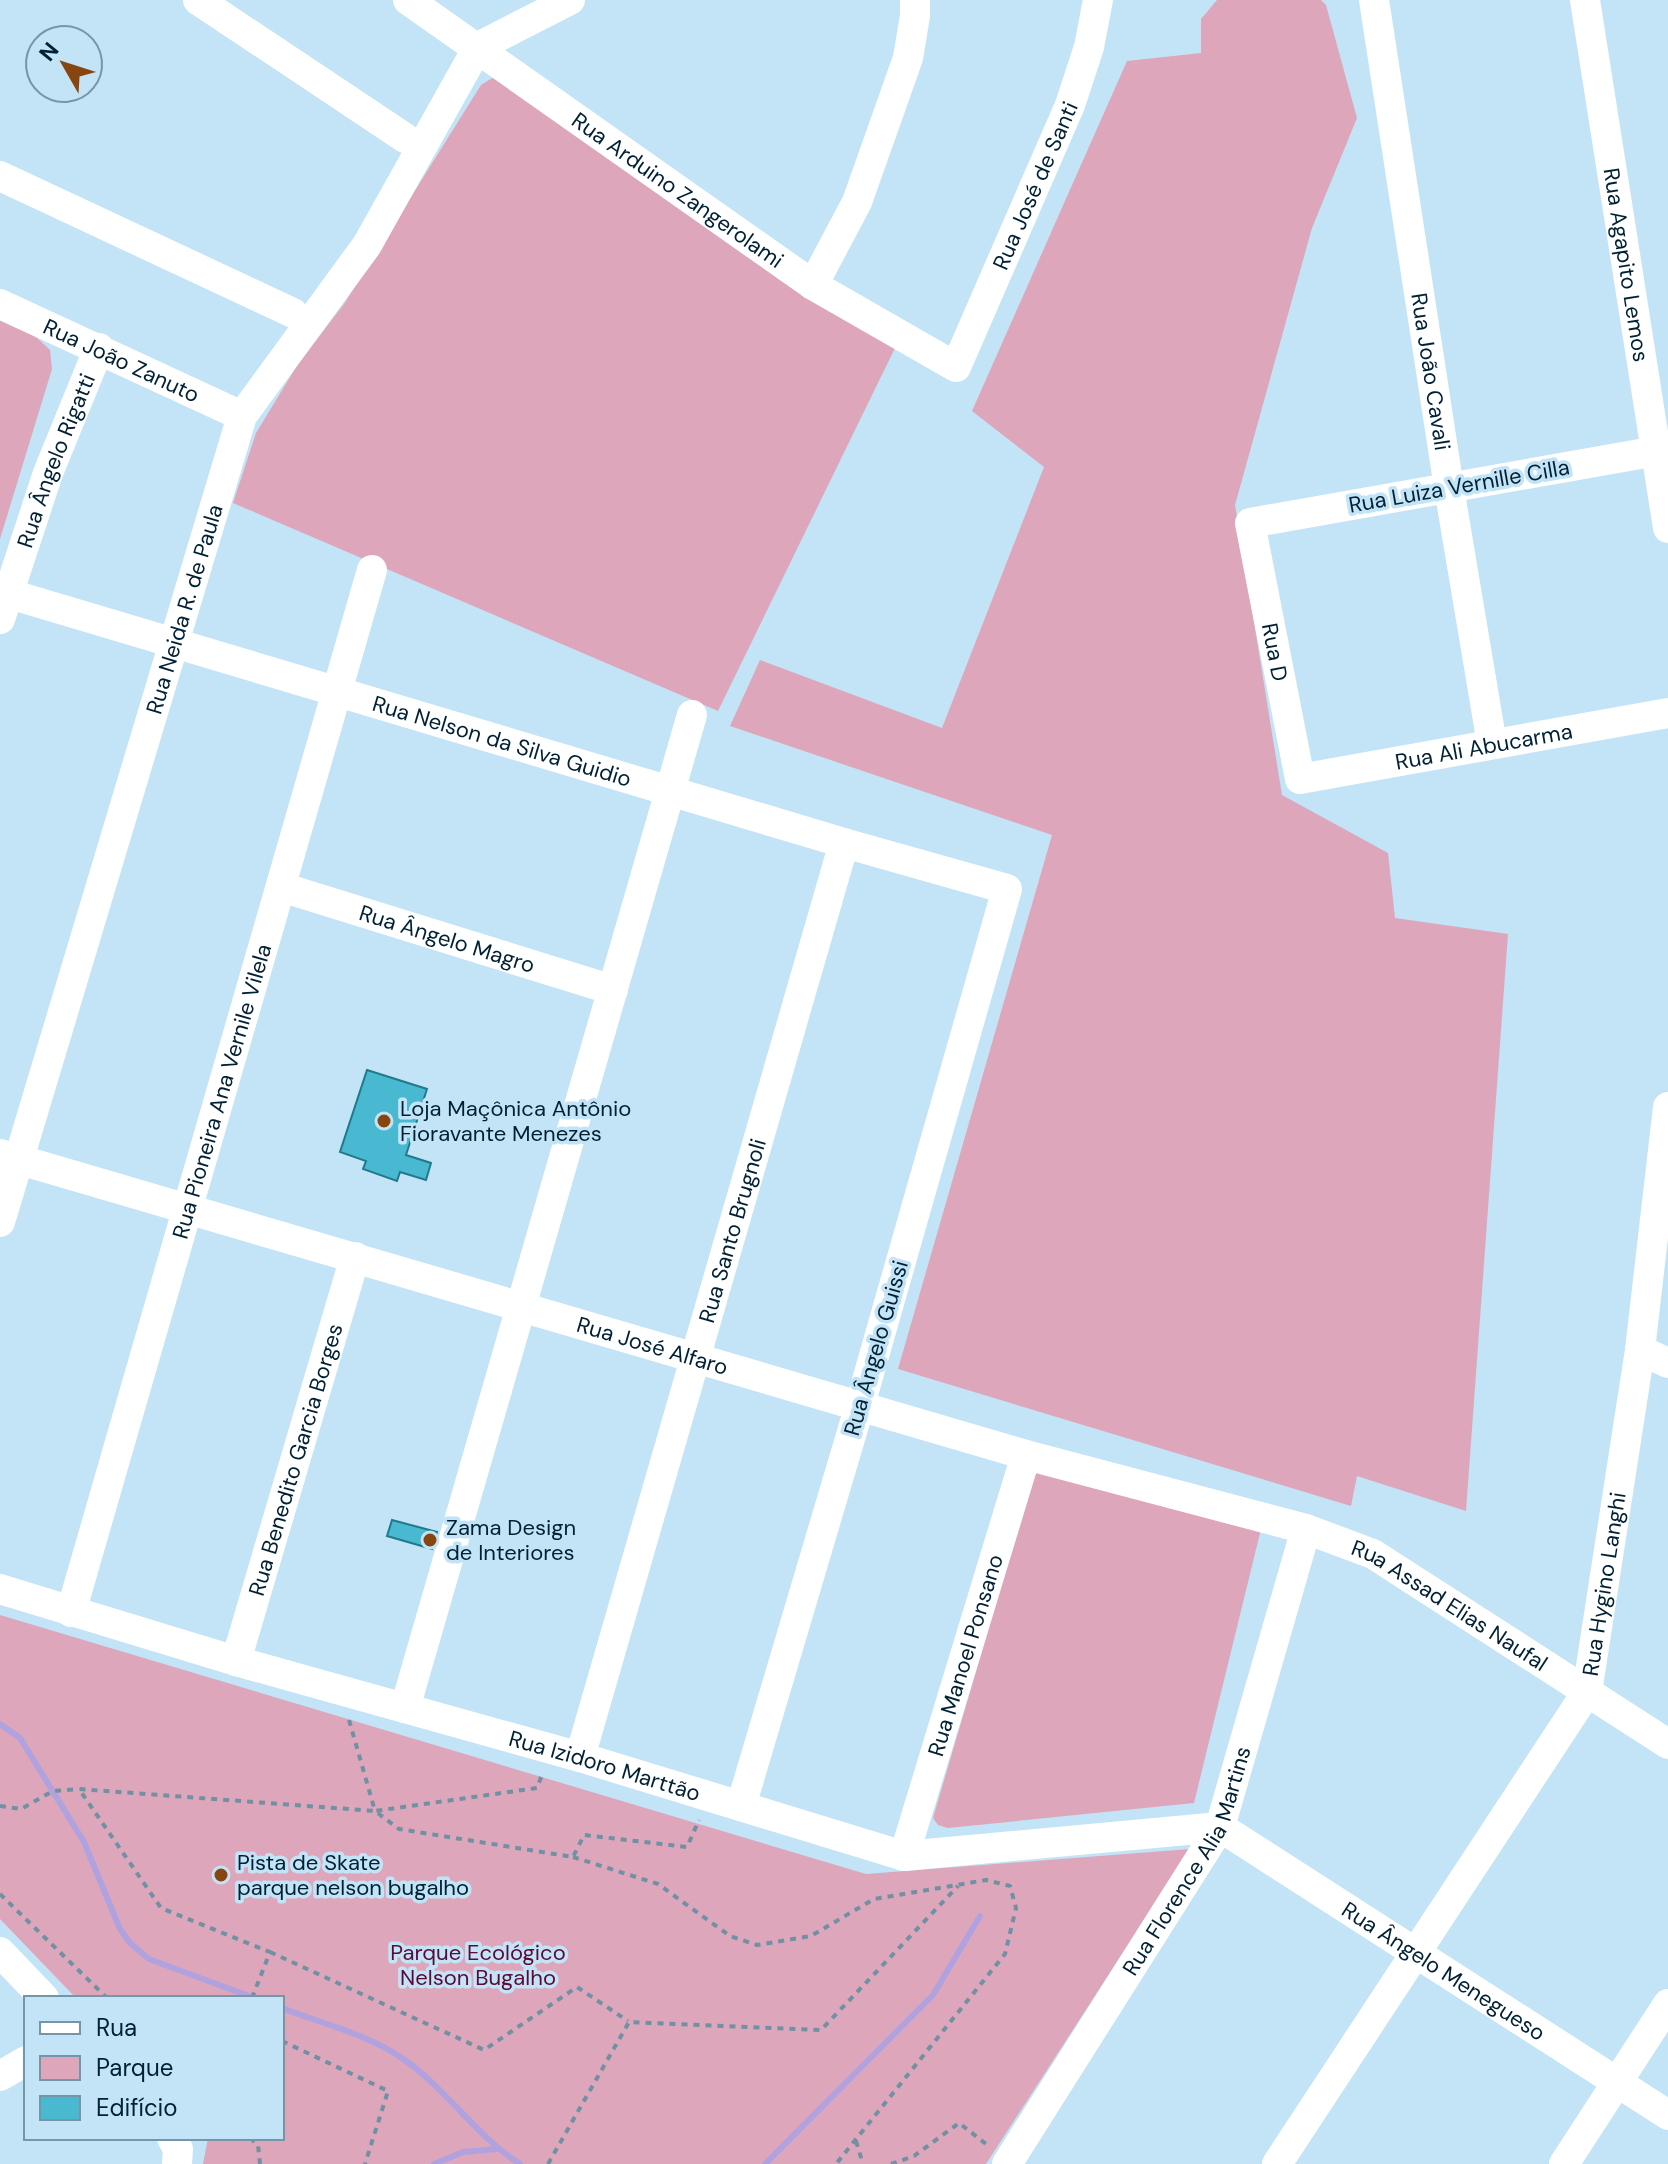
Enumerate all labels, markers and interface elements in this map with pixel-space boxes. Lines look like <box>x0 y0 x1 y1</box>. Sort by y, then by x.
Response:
north arrow <box>24 24 104 104</box>
text: N <box>33 36 65 67</box>
street label: Rua José de Santi <box>986 97 1084 274</box>
street label: Rua Arduino Zangerolami <box>566 105 789 274</box>
street label: Rua Agapito Lemos <box>1597 166 1656 364</box>
street label: Rua João Cavali <box>1405 291 1458 452</box>
street label: Rua João Zanuto <box>39 312 204 409</box>
street label: Rua Ângelo Rigatti <box>10 369 102 551</box>
street label: Rua Luiza Vernille Cilla <box>1346 452 1572 520</box>
street label: Rua Neida R. de Paula <box>139 501 229 717</box>
street label: Rua D <box>1255 620 1295 684</box>
street label: Rua Nelson da Silva Guidio <box>369 689 635 793</box>
street label: Rua Ali Abucarma <box>1393 716 1575 776</box>
street label: Rua Ângelo Magro <box>356 898 539 979</box>
street label: Rua Pioneira Ana Vernile Vilela <box>165 941 278 1242</box>
place label: Loja Maçônica Antônio Fioravante Menezes <box>400 1094 631 1148</box>
marker: Loja Maçônica Antônio Fioravante Menezes <box>375 1112 393 1130</box>
street label: Rua Santo Brugnoli <box>692 1135 772 1326</box>
street label: Rua Ângelo Guissi <box>837 1257 915 1439</box>
street label: Rua José Alfaro <box>573 1310 732 1381</box>
street label: Rua Benedito Garcia Borges <box>242 1320 349 1599</box>
street label: Rua Hygino Langhi <box>1575 1490 1632 1678</box>
place label: Zama Design de Interiores <box>446 1513 576 1567</box>
marker: Zama Design de Interiores <box>421 1531 439 1549</box>
street label: Rua Assad Elias Naufal <box>1347 1533 1553 1677</box>
street label: Rua Manoel Ponsano <box>921 1551 1009 1760</box>
street label: Rua Izidoro Marttão <box>506 1723 704 1807</box>
street label: Rua Florence Alia Martins <box>1116 1743 1257 1981</box>
place label: Pista de Skate parque nelson bugalho <box>237 1848 469 1902</box>
marker: Pista de Skate parque nelson bugalho <box>212 1866 230 1884</box>
street label: Rua Ângelo Menegueso <box>1336 1895 1551 2047</box>
park label: Parque Ecológico Nelson Bugalho <box>390 1938 566 1992</box>
legend <box>24 1996 284 2140</box>
text: Rua <box>96 2012 137 2043</box>
text: Parque <box>96 2052 173 2083</box>
text: Edifício <box>96 2092 178 2123</box>

